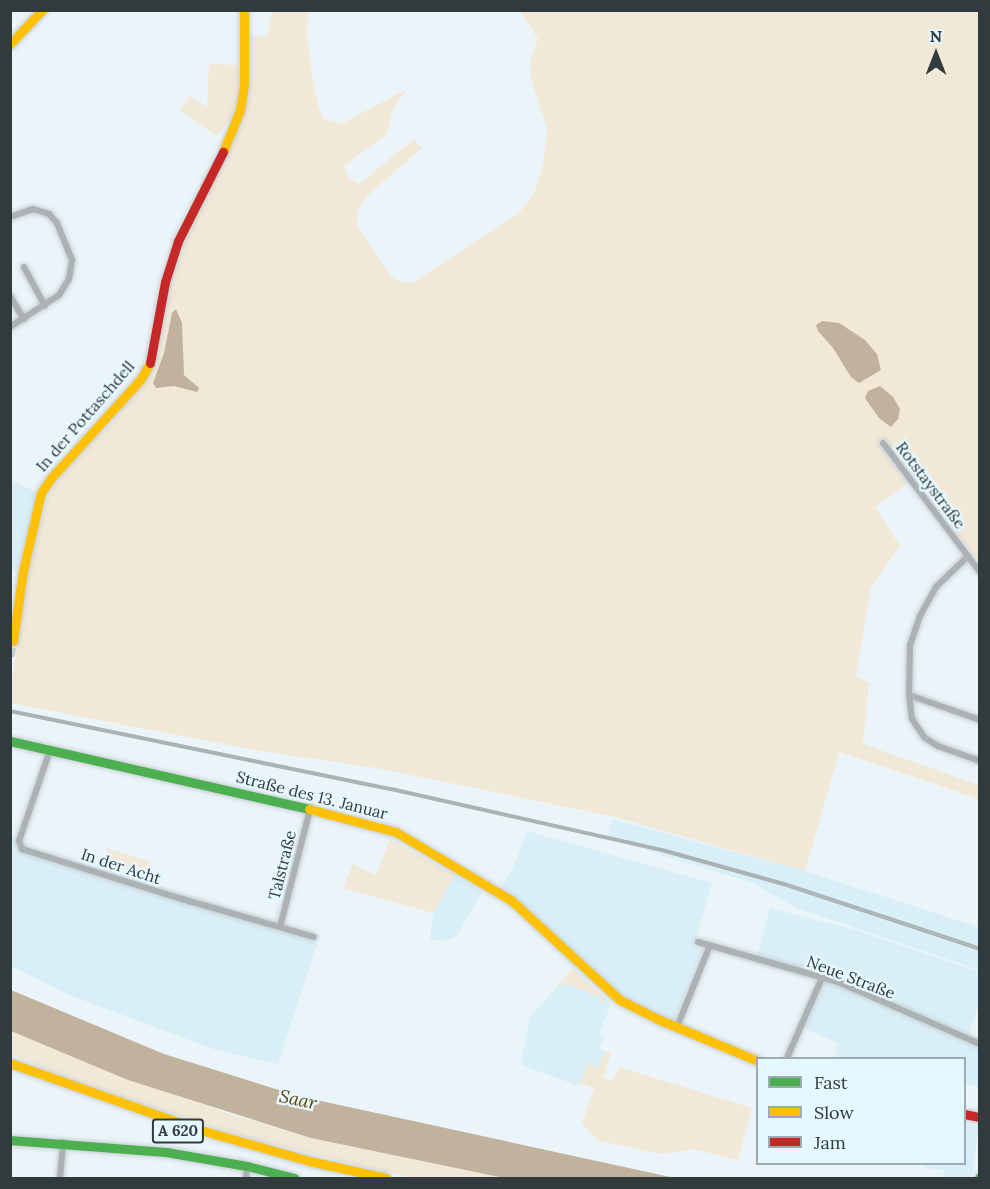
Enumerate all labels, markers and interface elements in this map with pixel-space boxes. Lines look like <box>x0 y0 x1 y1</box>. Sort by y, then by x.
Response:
north arrow <box>906 24 966 84</box>
text: N <box>930 26 942 46</box>
street label: In der Pottaschdell <box>32 357 138 475</box>
street label: Rotstaystraße <box>892 438 970 532</box>
street label: Straße des 13. Januar <box>234 767 390 823</box>
street label: Talstraße <box>264 828 300 902</box>
street label: In der Acht <box>79 844 163 888</box>
street label: Neue Straße <box>804 951 898 1003</box>
legend <box>756 1057 966 1165</box>
text: Fast <box>814 1071 848 1094</box>
water label: Saar <box>277 1085 319 1115</box>
text: Slow <box>814 1101 854 1124</box>
road number: A 620 <box>151 1119 205 1143</box>
text: Jam <box>814 1131 846 1154</box>

